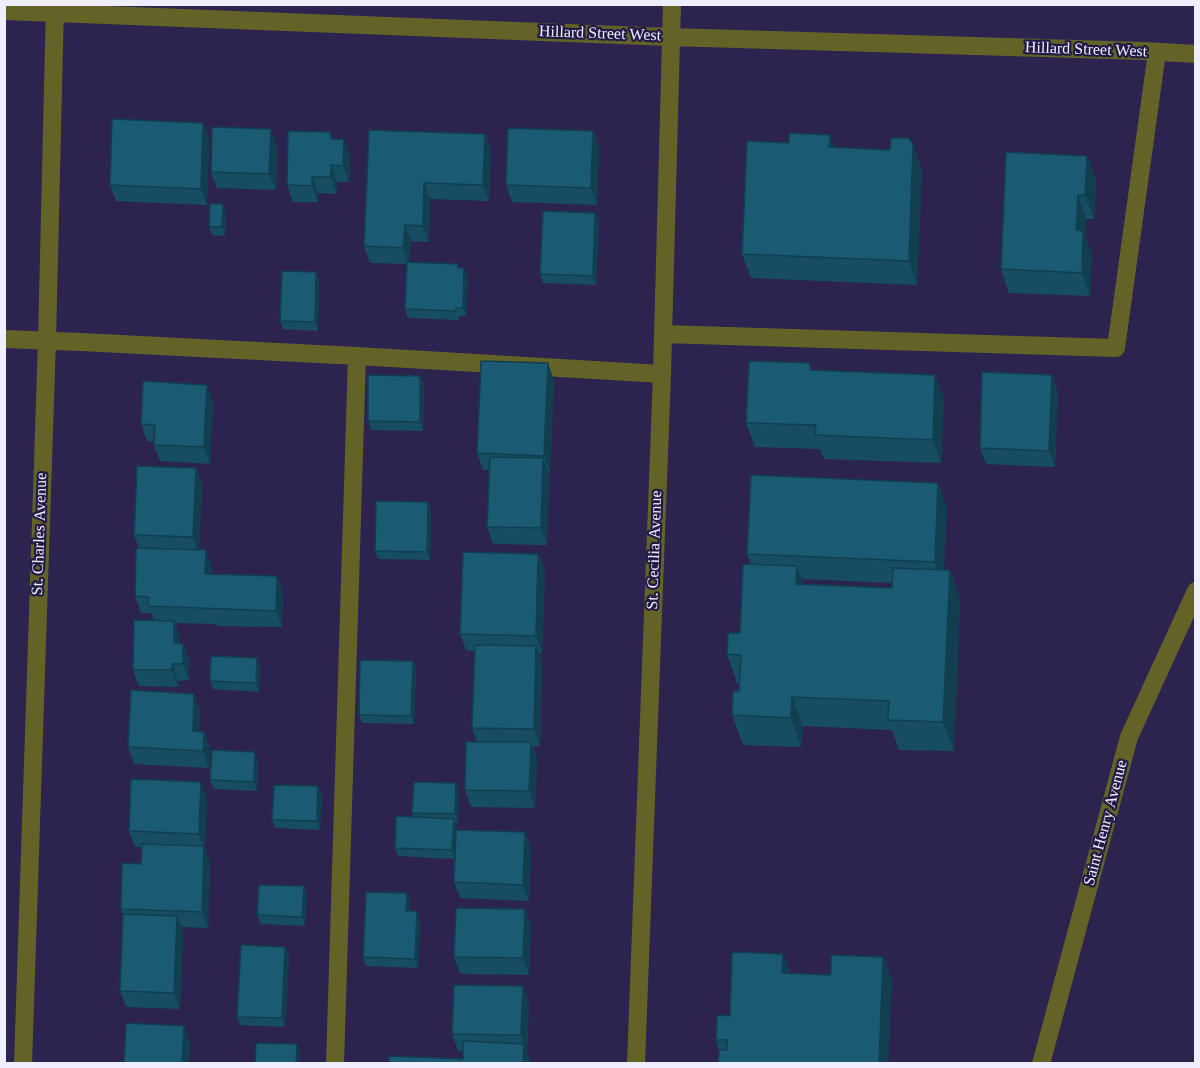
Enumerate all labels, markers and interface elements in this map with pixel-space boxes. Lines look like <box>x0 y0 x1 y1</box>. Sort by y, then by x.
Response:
street label: Hillard Street West <box>539 22 661 46</box>
street label: Hillard Street West <box>1025 38 1147 62</box>
street label: St. Charles Avenue <box>28 472 52 596</box>
street label: St. Cecilia Avenue <box>643 490 667 610</box>
street label: Saint Henry Avenue <box>1080 758 1132 888</box>

